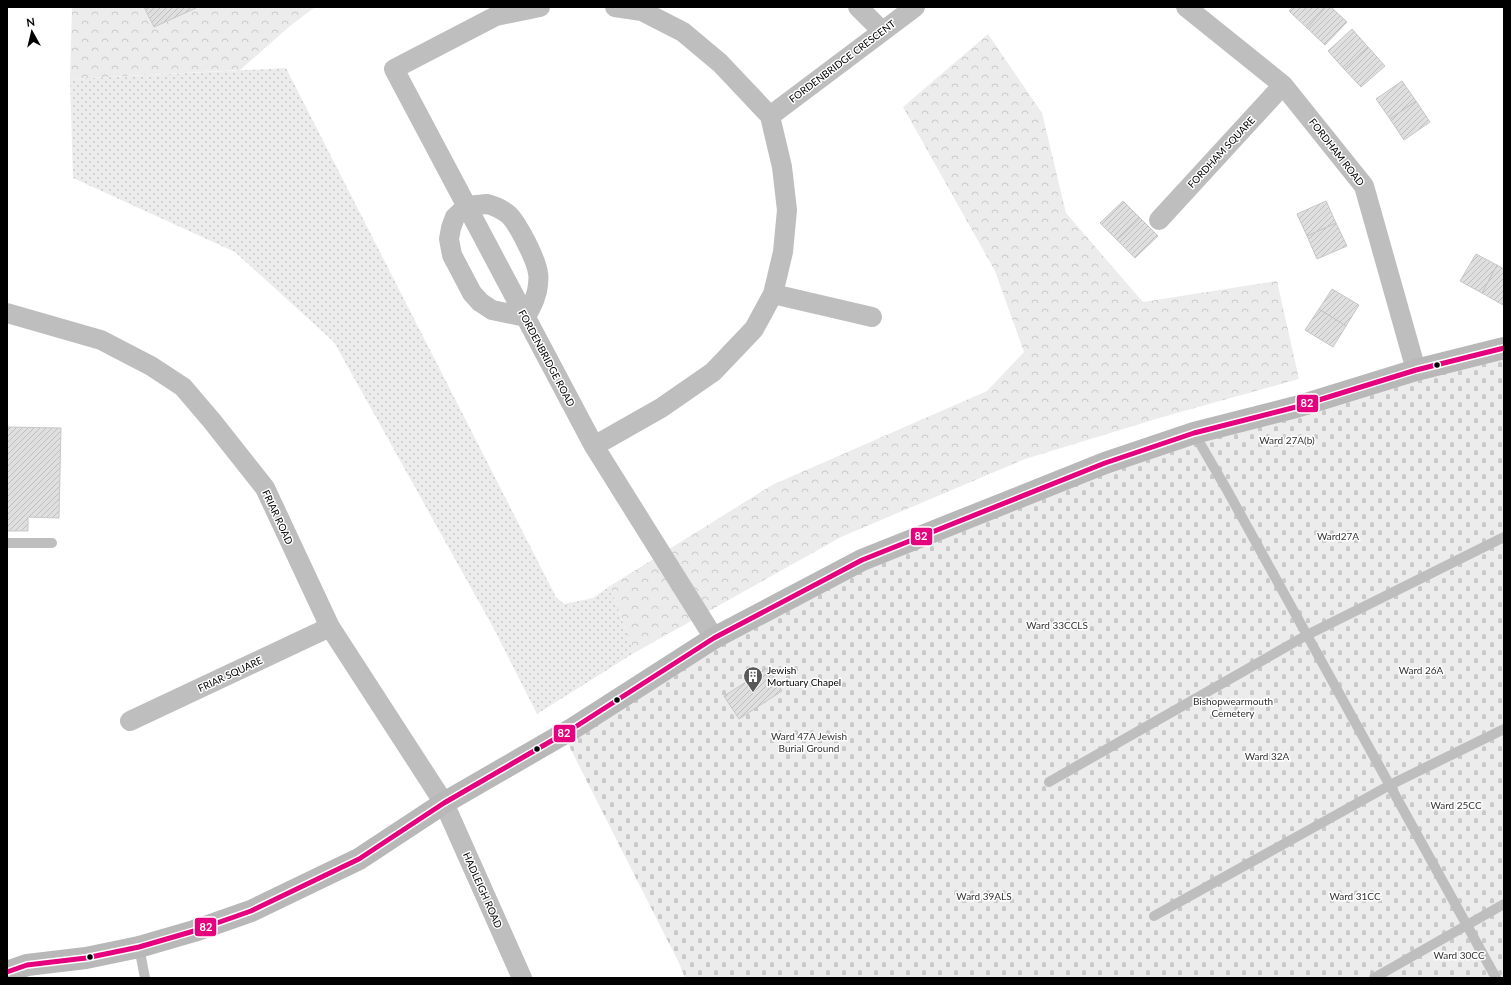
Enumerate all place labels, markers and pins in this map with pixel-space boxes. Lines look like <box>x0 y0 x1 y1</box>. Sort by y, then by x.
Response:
unlabelled marker <box>1432 360 1442 370</box>
place label: Jewish Mortuary Chapel <box>767 664 841 688</box>
building icon: Jewish Mortuary Chapel <box>742 665 764 693</box>
unlabelled marker <box>612 695 622 705</box>
unlabelled marker <box>532 744 542 754</box>
unlabelled marker <box>85 952 95 962</box>

